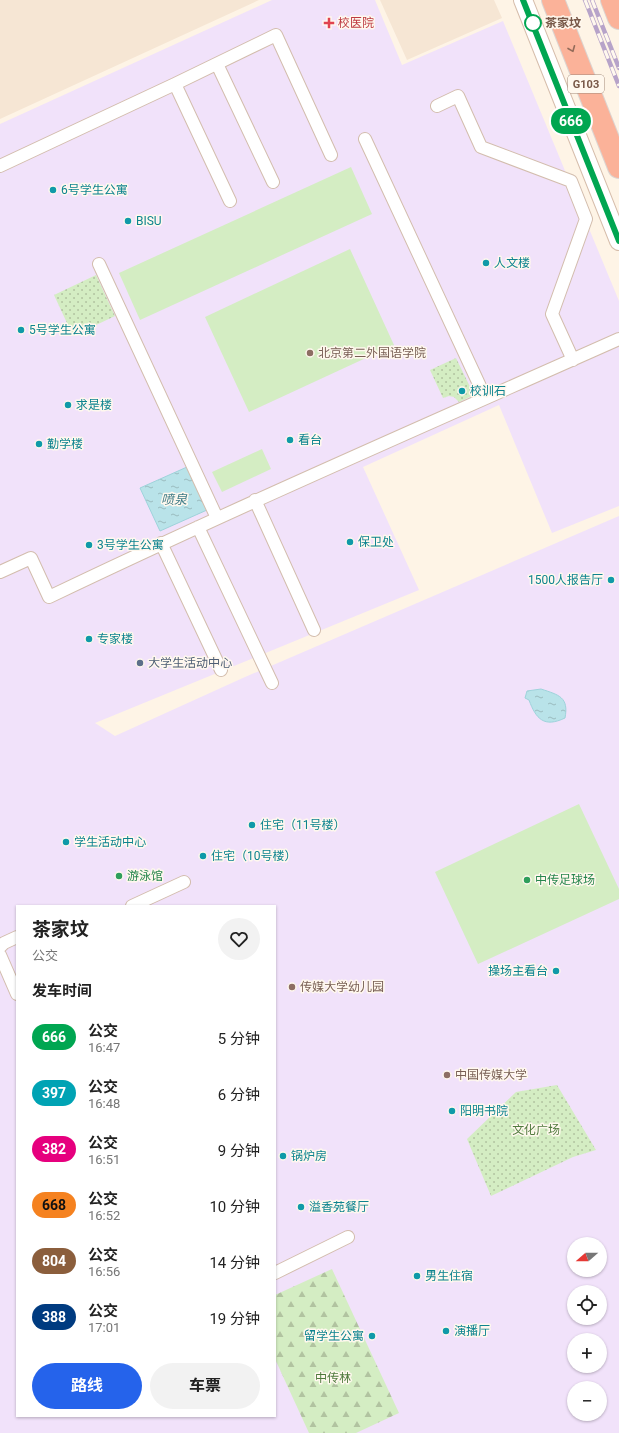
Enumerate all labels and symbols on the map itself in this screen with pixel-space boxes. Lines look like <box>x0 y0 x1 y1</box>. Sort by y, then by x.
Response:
marker: 茶家坟 <box>524 14 542 32</box>
place label: 校医院 <box>338 16 374 30</box>
place label: 茶家坟 <box>545 16 581 30</box>
marker: 校医院 <box>323 17 335 29</box>
one-way arrow <box>568 46 576 53</box>
road number: G103 <box>568 75 604 93</box>
line badge: 666 <box>548 108 594 134</box>
place label: 6号学生公寓 <box>61 183 128 197</box>
marker: 6号学生公寓 <box>48 185 58 195</box>
place label: BISU <box>136 214 162 228</box>
marker: BISU <box>123 216 133 226</box>
place label: 人文楼 <box>494 256 530 270</box>
marker: 人文楼 <box>481 258 491 268</box>
place label: 5号学生公寓 <box>29 323 96 337</box>
marker: 5号学生公寓 <box>16 325 26 335</box>
place label: 北京第二外国语学院 <box>318 346 426 360</box>
marker: 北京第二外国语学院 <box>305 348 315 358</box>
place label: 校训石 <box>470 384 506 398</box>
marker: 校训石 <box>457 386 467 396</box>
place label: 求是楼 <box>76 398 112 412</box>
marker: 求是楼 <box>63 400 73 410</box>
place label: 看台 <box>298 433 322 447</box>
marker: 看台 <box>285 435 295 445</box>
place label: 勤学楼 <box>47 437 83 451</box>
marker: 勤学楼 <box>34 439 44 449</box>
water label: 喷泉 <box>161 492 188 507</box>
place label: 保卫处 <box>358 535 394 549</box>
marker: 保卫处 <box>345 537 355 547</box>
place label: 3号学生公寓 <box>97 538 164 552</box>
marker: 3号学生公寓 <box>84 540 94 550</box>
place label: 1500人报告厅 <box>528 573 603 587</box>
marker: 1500人报告厅 <box>606 575 616 585</box>
place label: 专家楼 <box>97 632 133 646</box>
marker: 专家楼 <box>84 634 94 644</box>
place label: 大学生活动中心 <box>148 656 232 670</box>
marker: 大学生活动中心 <box>135 658 145 668</box>
place label: 住宅（11号楼） <box>260 818 346 832</box>
marker: 住宅（11号楼） <box>247 820 257 830</box>
place label: 学生活动中心 <box>74 835 146 849</box>
marker: 学生活动中心 <box>61 837 71 847</box>
place label: 住宅（10号楼） <box>211 849 297 863</box>
marker: 住宅（10号楼） <box>198 851 208 861</box>
place label: 游泳馆 <box>127 869 163 883</box>
marker: 游泳馆 <box>114 871 124 881</box>
place label: 中传足球场 <box>535 873 595 887</box>
marker: 中传足球场 <box>522 875 532 885</box>
place label: 操场主看台 <box>488 964 548 978</box>
marker: 操场主看台 <box>551 966 561 976</box>
place label: 传媒大学幼儿园 <box>300 980 384 994</box>
marker: 传媒大学幼儿园 <box>287 982 297 992</box>
place label: 中国传媒大学 <box>455 1068 527 1082</box>
marker: 中国传媒大学 <box>442 1070 452 1080</box>
place label: 阳明书院 <box>460 1104 508 1118</box>
marker: 阳明书院 <box>447 1106 457 1116</box>
park label: 文化广场 <box>512 1123 560 1137</box>
place label: 锅炉房 <box>291 1149 327 1163</box>
marker: 锅炉房 <box>278 1151 288 1161</box>
place label: 溢香苑餐厅 <box>309 1200 369 1214</box>
marker: 溢香苑餐厅 <box>296 1202 306 1212</box>
north arrow <box>567 1237 607 1277</box>
place label: 男生住宿 <box>425 1269 473 1283</box>
marker: 男生住宿 <box>412 1271 422 1281</box>
place label: 演播厅 <box>454 1324 490 1338</box>
marker: 演播厅 <box>441 1326 451 1336</box>
place label: 留学生公寓 <box>304 1329 364 1343</box>
marker: 留学生公寓 <box>367 1331 377 1341</box>
park label: 中传林 <box>315 1371 351 1385</box>

